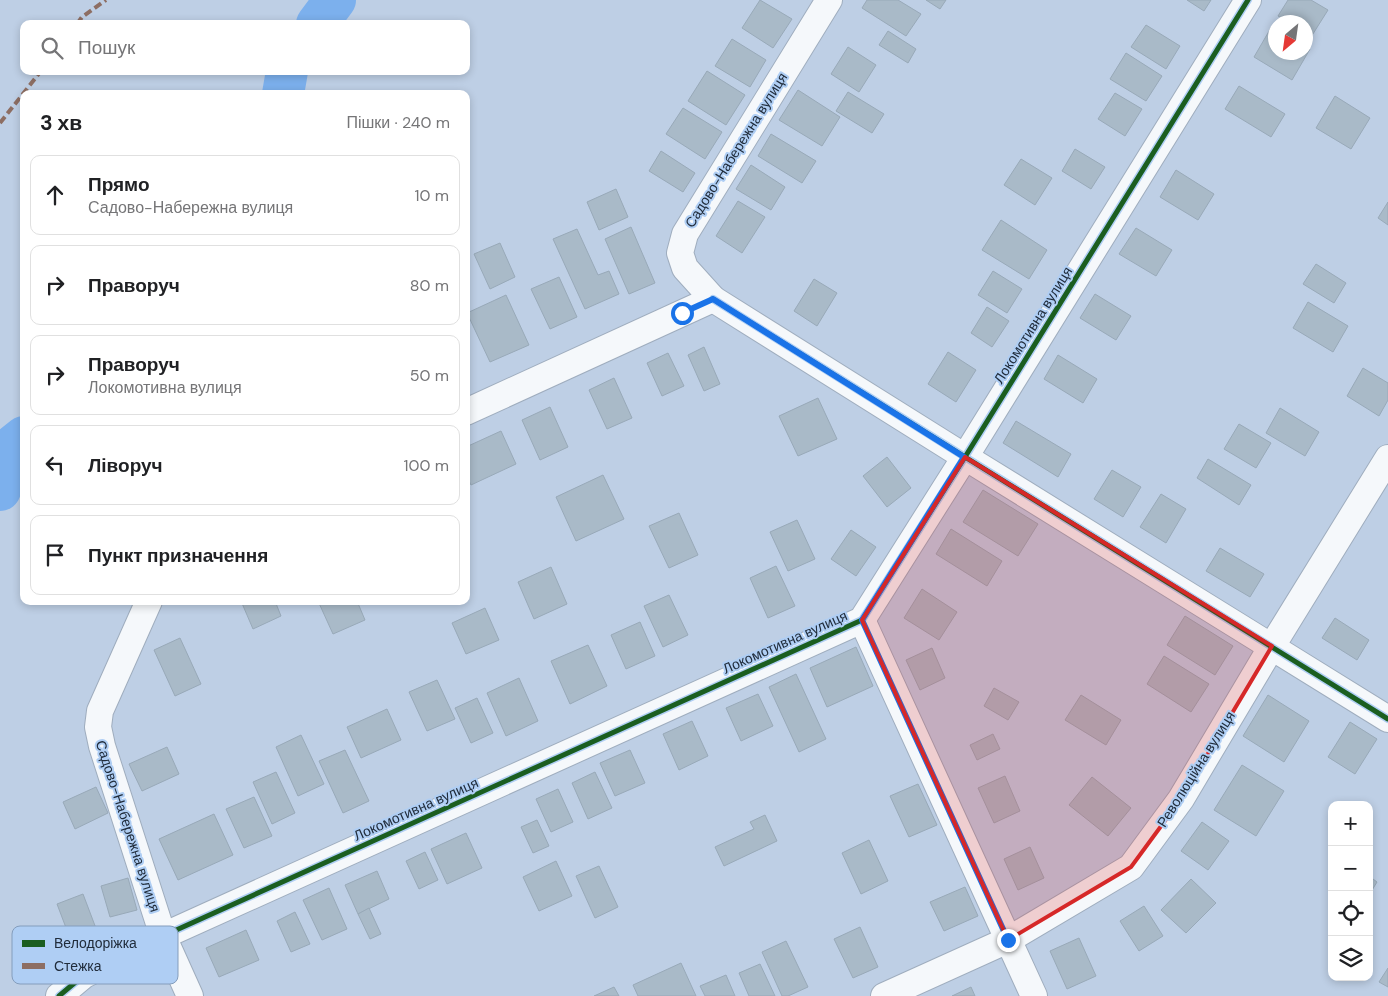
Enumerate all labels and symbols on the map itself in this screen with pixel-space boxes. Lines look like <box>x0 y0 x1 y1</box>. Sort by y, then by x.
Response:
north arrow <box>1268 15 1313 60</box>
street label: Садово-Набережна вулиця <box>681 69 791 231</box>
street label: Локомотивна вулиця <box>990 263 1076 387</box>
route start <box>671 302 694 325</box>
street label: Локомотивна вулиця <box>720 606 850 678</box>
street label: Революційна вулиця <box>1153 708 1239 830</box>
street label: Садово-Набережна вулиця <box>92 738 164 914</box>
street label: Локомотивна вулиця <box>351 773 481 845</box>
legend <box>12 926 178 984</box>
route end <box>997 929 1020 952</box>
text: Велодоріжка <box>54 934 137 952</box>
text: Стежка <box>54 957 102 975</box>

